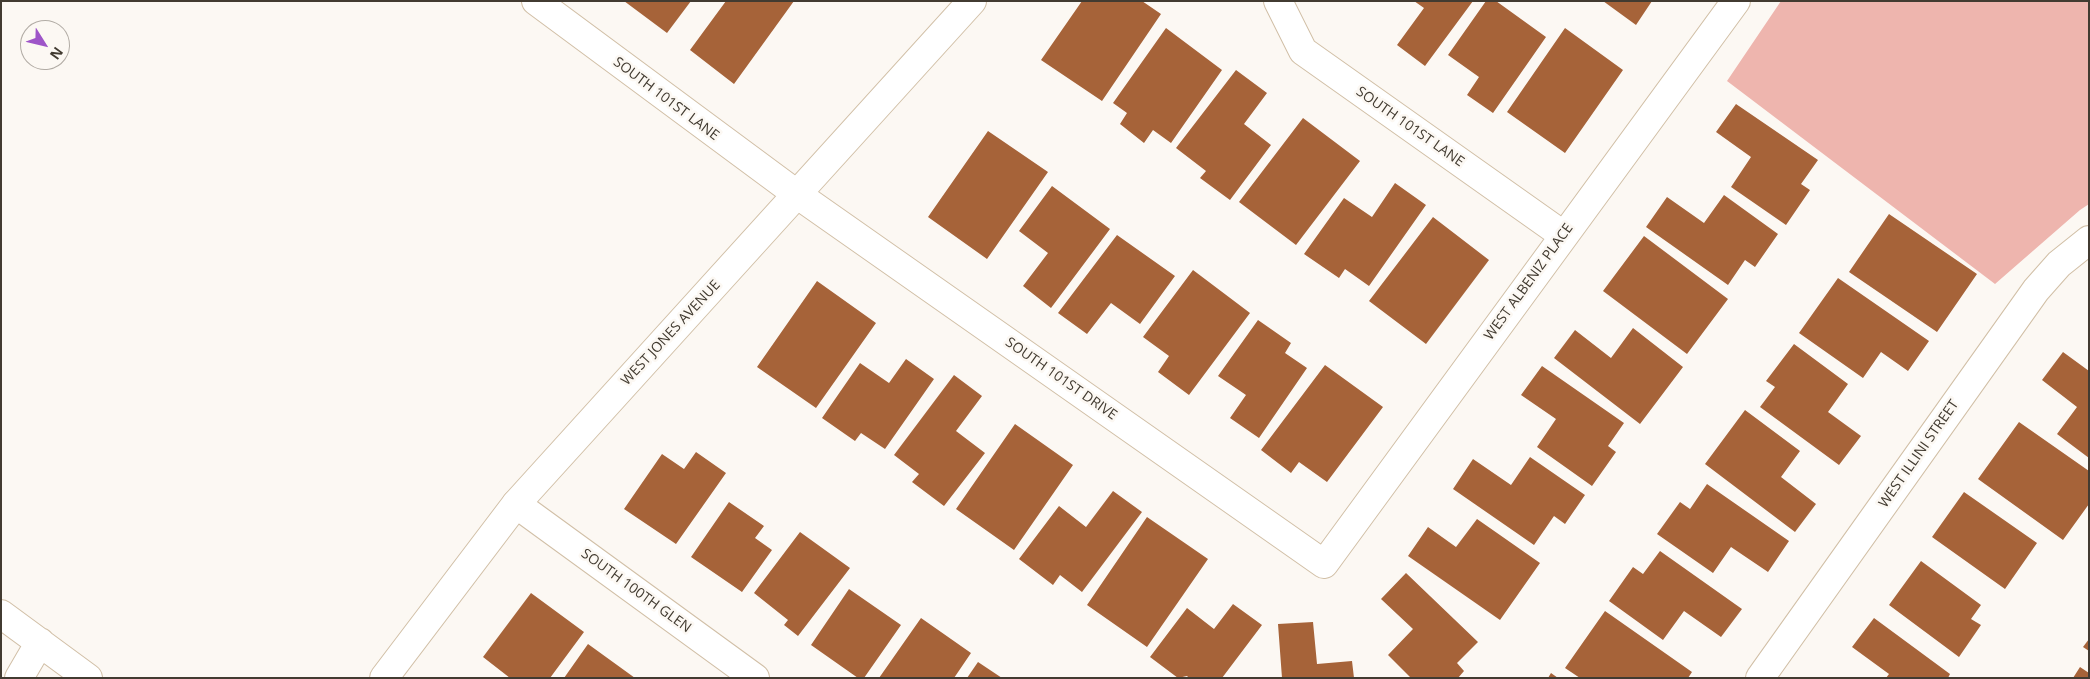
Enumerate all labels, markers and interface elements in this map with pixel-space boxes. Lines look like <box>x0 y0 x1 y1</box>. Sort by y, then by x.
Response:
north arrow <box>20 20 70 70</box>
text: N <box>46 43 68 64</box>
street label: SOUTH 101ST LANE <box>610 54 722 144</box>
street label: SOUTH 101ST LANE <box>1353 83 1467 171</box>
street label: WEST ALBENIZ PLACE <box>1481 220 1577 344</box>
street label: WEST JONES AVENUE <box>618 277 724 389</box>
street label: SOUTH 101ST DRIVE <box>1002 334 1120 424</box>
street label: WEST ILLINI STREET <box>1876 397 1962 511</box>
street label: SOUTH 100TH GLEN <box>578 545 694 637</box>

